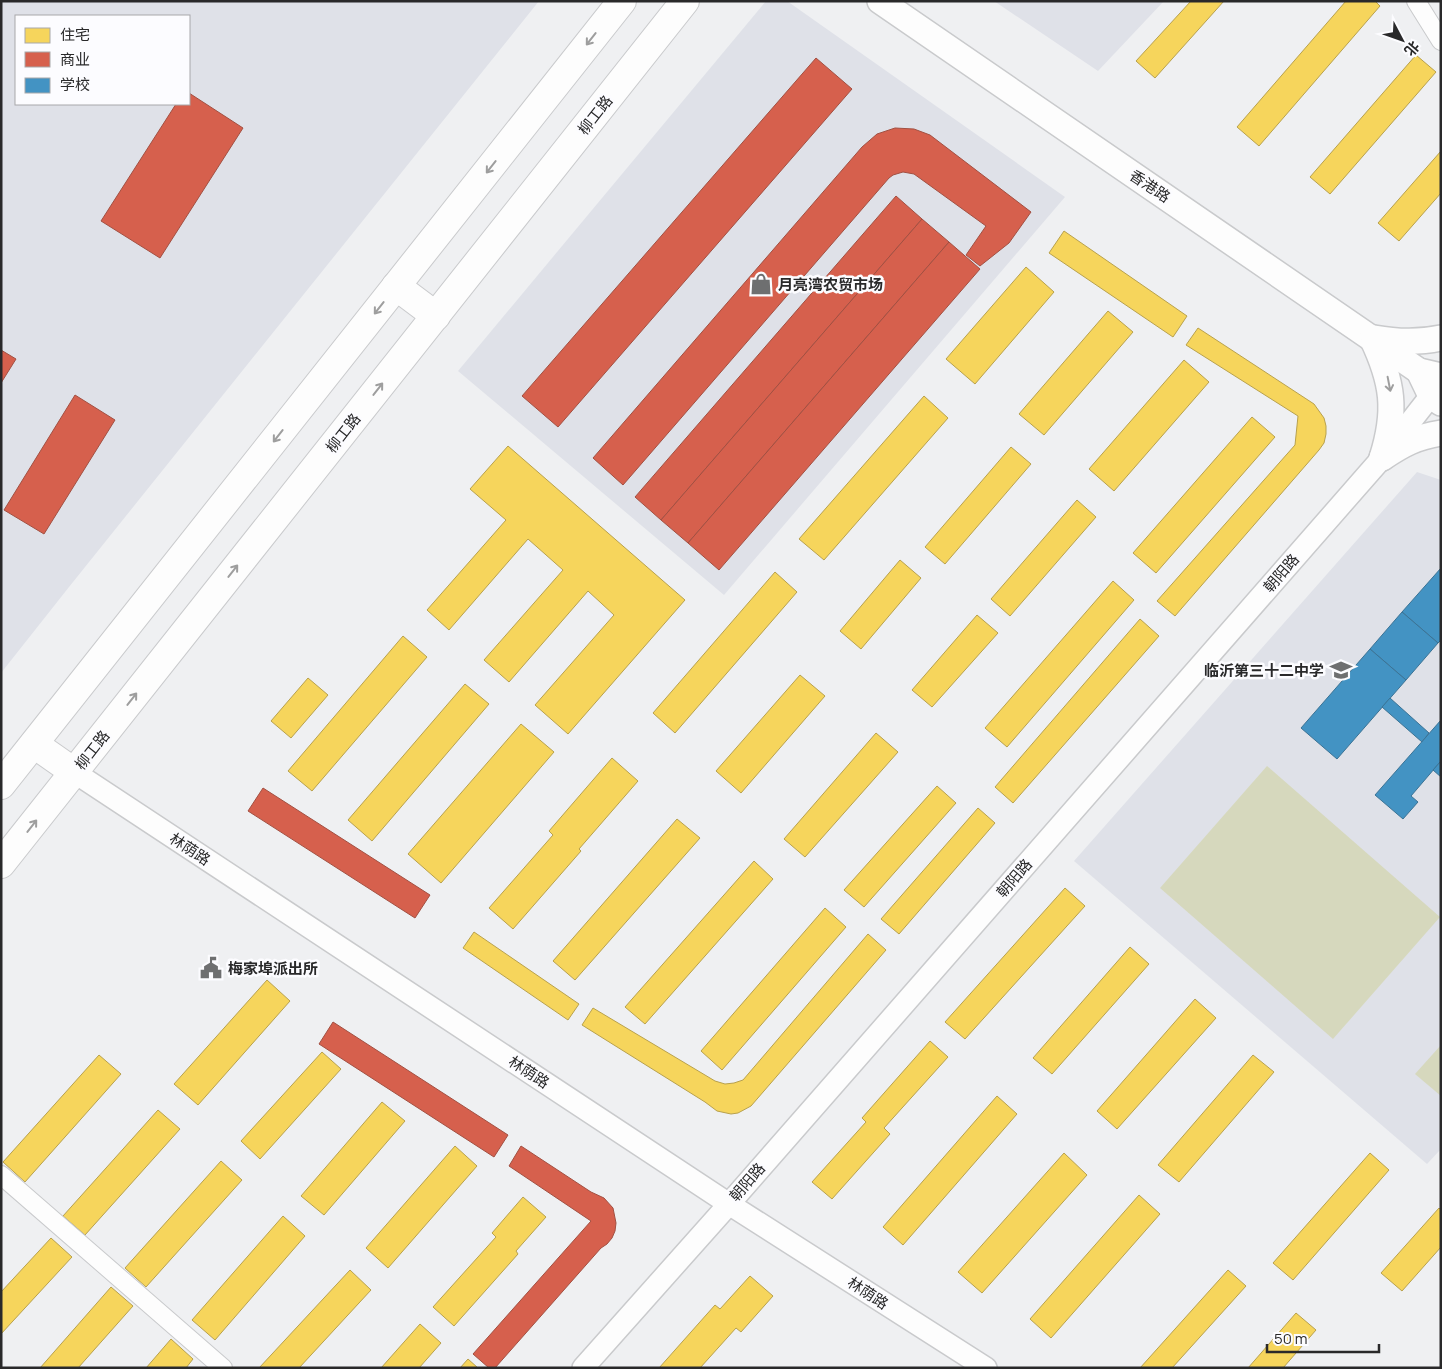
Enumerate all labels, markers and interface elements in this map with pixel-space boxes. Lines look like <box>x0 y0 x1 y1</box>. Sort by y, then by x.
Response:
legend <box>15 15 190 105</box>
north arrow <box>1377 15 1427 65</box>
text: 住宅 <box>60 24 90 45</box>
one-way arrow <box>586 33 597 46</box>
text: 北 <box>1400 37 1424 60</box>
text: 商业 <box>60 49 90 70</box>
text: 学校 <box>60 74 90 95</box>
street label: 柳工路 <box>573 91 617 139</box>
one-way arrow <box>485 160 496 173</box>
street label: 香港路 <box>1125 165 1175 207</box>
shop icon: 月亮湾农贸市场 <box>748 271 774 297</box>
place label: 月亮湾农贸市场 <box>778 274 883 295</box>
one-way arrow <box>374 301 384 315</box>
one-way arrow <box>1384 375 1394 391</box>
one-way arrow <box>373 382 383 396</box>
street label: 柳工路 <box>321 409 365 457</box>
one-way arrow <box>273 429 284 442</box>
street label: 朝阳路 <box>1258 549 1304 597</box>
one-way arrow <box>228 565 239 578</box>
school or university icon: 临沂第三十二中学 <box>1328 657 1354 683</box>
place label: 临沂第三十二中学 <box>1204 660 1324 681</box>
one-way arrow <box>127 692 138 705</box>
street label: 柳工路 <box>70 726 114 774</box>
one-way arrow <box>26 820 37 833</box>
street label: 林荫路 <box>165 828 215 870</box>
street label: 朝阳路 <box>991 854 1037 902</box>
public building icon: 梅家埠派出所 <box>198 955 224 981</box>
place label: 梅家埠派出所 <box>228 958 318 979</box>
street label: 林荫路 <box>504 1051 554 1093</box>
street label: 朝阳路 <box>724 1158 770 1206</box>
street label: 林荫路 <box>843 1272 893 1314</box>
scale bar <box>1267 1322 1380 1354</box>
text: 50 m <box>1274 1328 1308 1349</box>

